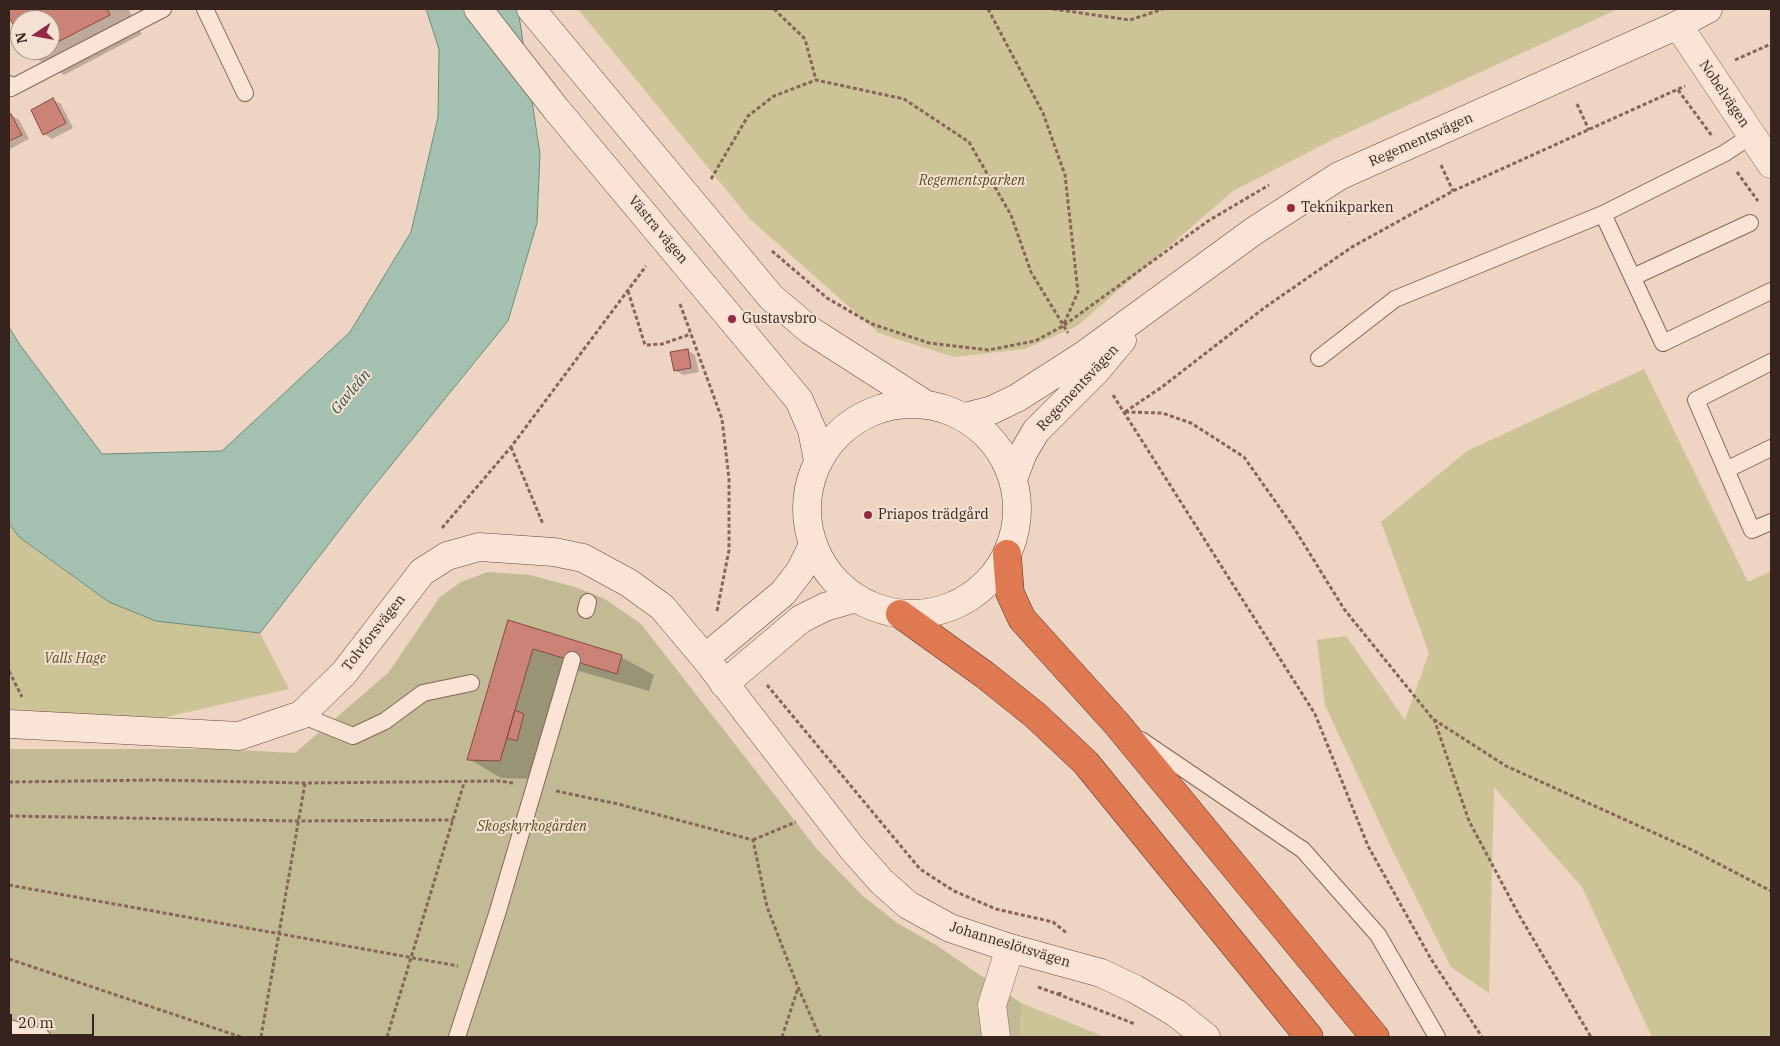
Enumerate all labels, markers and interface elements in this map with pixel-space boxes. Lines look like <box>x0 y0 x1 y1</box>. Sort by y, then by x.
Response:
north arrow <box>10 10 60 60</box>
text: N <box>11 31 31 45</box>
street label: Nobelvägen <box>1695 57 1753 131</box>
street label: Regementsvägen <box>1366 110 1476 170</box>
park label: Regementsparken <box>919 173 1025 189</box>
street label: Västra vägen <box>625 193 691 267</box>
place label: Teknikparken <box>1301 200 1394 216</box>
marker: Teknikparken <box>1285 202 1297 214</box>
place label: Gustavsbro <box>742 311 817 327</box>
marker: Gustavsbro <box>726 313 738 325</box>
street label: Regementsvägen <box>1034 341 1122 435</box>
water label: Gavleån <box>327 366 375 418</box>
place label: Priapos trädgård <box>878 507 989 523</box>
marker: Priapos trädgård <box>862 509 874 521</box>
street label: Tolvforsvägen <box>339 591 409 675</box>
park label: Valls Hage <box>44 651 106 667</box>
park label: Skogskyrkogården <box>477 819 587 835</box>
street label: Johanneslötsvägen <box>948 919 1072 971</box>
scale bar <box>12 1004 96 1036</box>
text: 20 m <box>18 1013 54 1032</box>

